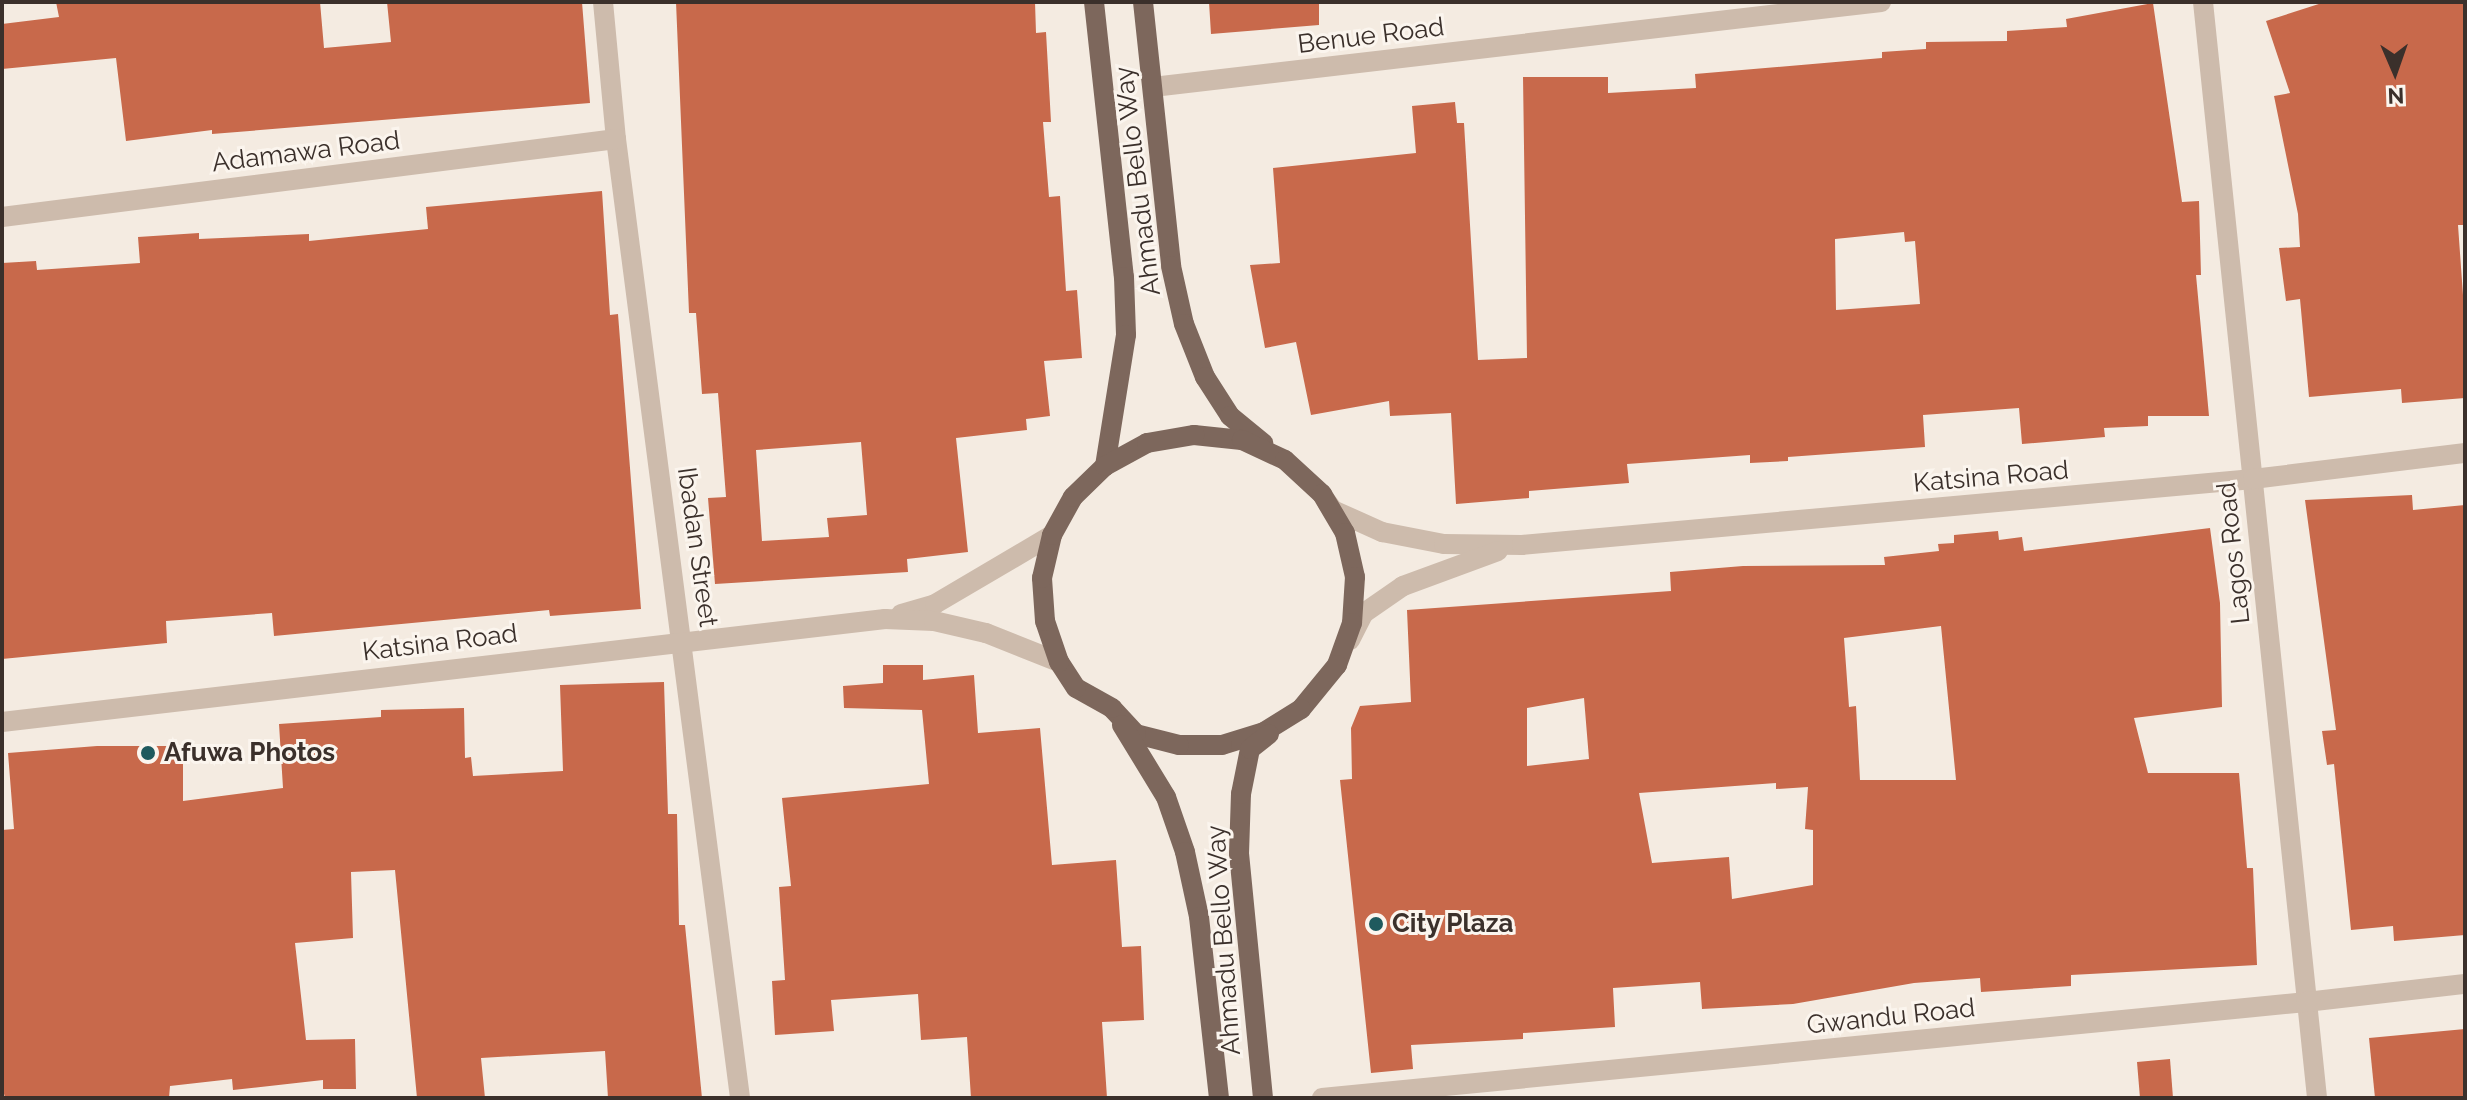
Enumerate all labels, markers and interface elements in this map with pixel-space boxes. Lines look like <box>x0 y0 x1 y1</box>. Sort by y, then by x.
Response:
street label: Benue Road <box>1296 12 1446 60</box>
north arrow <box>2355 32 2435 112</box>
street label: Ahmadu Bello Way <box>1108 64 1168 298</box>
text: N <box>2387 83 2405 109</box>
street label: Adamawa Road <box>210 125 402 179</box>
street label: Katsina Road <box>1912 455 2070 499</box>
street label: Ibadan Street <box>670 465 724 629</box>
street label: Lagos Road <box>2211 481 2257 625</box>
street label: Katsina Road <box>361 618 519 668</box>
place label: Afuwa Photos <box>164 737 335 769</box>
marker: Afuwa Photos <box>139 744 157 762</box>
street label: Ahmadu Bello Way <box>1200 823 1248 1057</box>
place label: City Plaza <box>1392 908 1514 940</box>
marker: City Plaza <box>1367 915 1385 933</box>
street label: Gwandu Road <box>1805 993 1977 1041</box>

